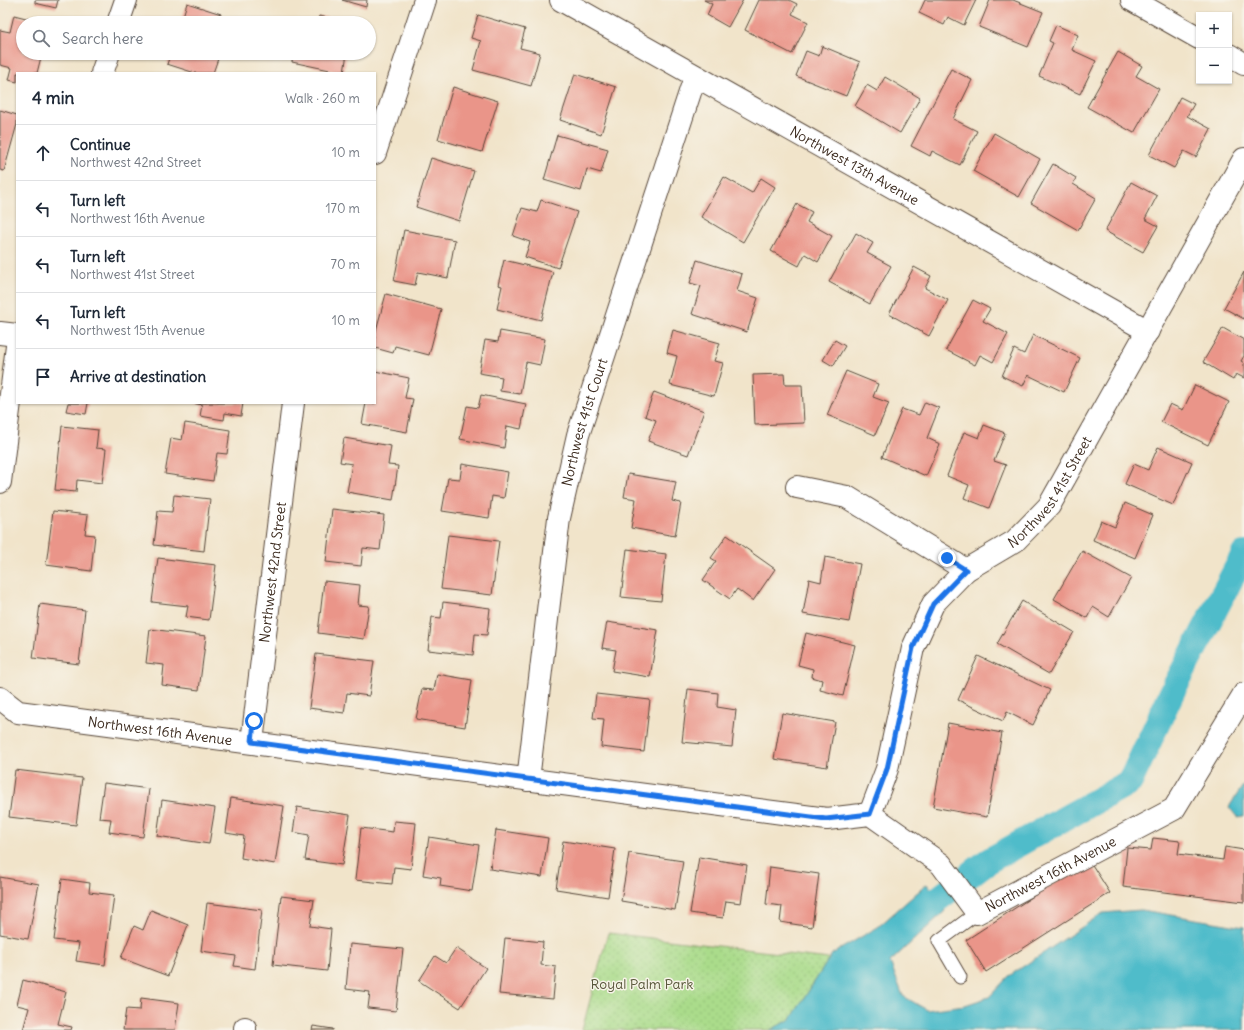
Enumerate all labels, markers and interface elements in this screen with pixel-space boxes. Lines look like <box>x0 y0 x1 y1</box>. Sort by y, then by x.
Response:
map controls <box>1196 12 1232 84</box>
button: + <box>1196 12 1232 48</box>
search box <box>16 16 376 60</box>
icon: search <box>30 27 52 49</box>
text: Search here <box>62 29 143 48</box>
button: − <box>1196 48 1232 84</box>
text: 4 min <box>32 87 74 109</box>
text: Walk · 260 m <box>285 90 360 107</box>
street label: Northwest 13th Avenue <box>787 122 922 209</box>
text: Continue <box>70 135 131 154</box>
icon: ahead <box>32 142 54 164</box>
text: 10 m <box>332 144 360 161</box>
text: Northwest 42nd Street <box>70 154 201 171</box>
text: Turn left <box>70 191 125 210</box>
icon: left <box>32 198 54 220</box>
text: 170 m <box>325 200 360 217</box>
text: Northwest 16th Avenue <box>70 210 205 227</box>
text: Turn left <box>70 247 125 266</box>
icon: left <box>32 254 54 276</box>
text: 70 m <box>331 256 360 273</box>
text: Northwest 41st Street <box>70 266 195 283</box>
text: Turn left <box>70 303 125 322</box>
icon: left <box>32 310 54 332</box>
text: 10 m <box>332 312 360 329</box>
text: Northwest 15th Avenue <box>70 322 205 339</box>
street label: Northwest 41st Court <box>558 356 612 488</box>
icon: arrive <box>32 366 54 388</box>
text: Arrive at destination <box>70 367 206 386</box>
street label: Northwest 41st Street <box>1005 433 1096 552</box>
street label: Northwest 42nd Street <box>255 501 290 644</box>
route end <box>938 549 956 567</box>
street label: Northwest 16th Avenue <box>87 712 233 749</box>
route start <box>245 712 263 730</box>
street label: Northwest 16th Avenue <box>982 832 1119 916</box>
park label: Royal Palm Park <box>591 975 693 993</box>

